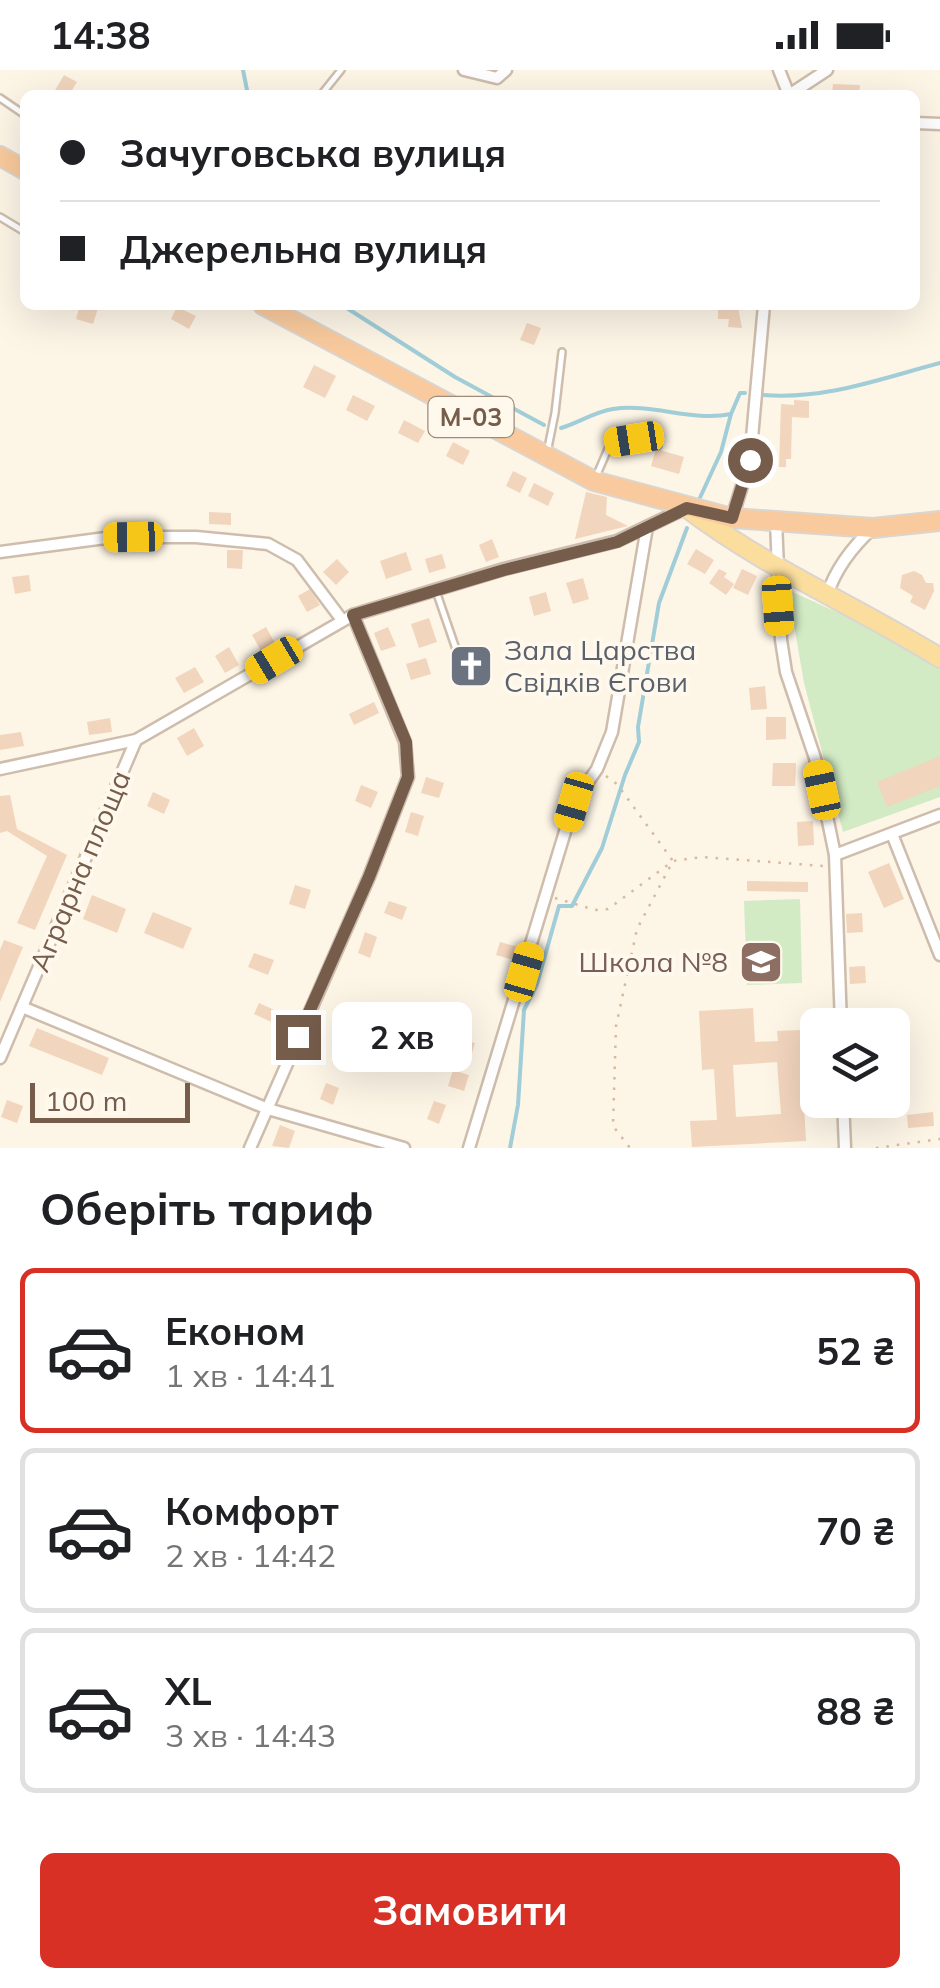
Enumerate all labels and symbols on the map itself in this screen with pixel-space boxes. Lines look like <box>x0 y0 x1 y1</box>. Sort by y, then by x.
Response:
road number: М-03 <box>428 397 514 437</box>
car <box>602 419 666 459</box>
route start <box>728 438 773 483</box>
car <box>103 521 163 553</box>
car <box>761 575 795 637</box>
car <box>241 632 307 688</box>
place label: Зала Царства Свідків Єгови <box>504 632 696 699</box>
church icon: Зала Царства Свідків Єгови <box>448 643 494 689</box>
car <box>801 758 843 822</box>
street label: Аграрна площа <box>21 765 138 977</box>
car <box>551 769 597 835</box>
car <box>501 939 547 1005</box>
school or university icon: Школа №8 <box>738 939 784 985</box>
place label: Школа №8 <box>579 944 728 979</box>
callout: 2 хв <box>333 1002 473 1072</box>
route end <box>276 1015 321 1060</box>
scale bar <box>30 1078 190 1122</box>

